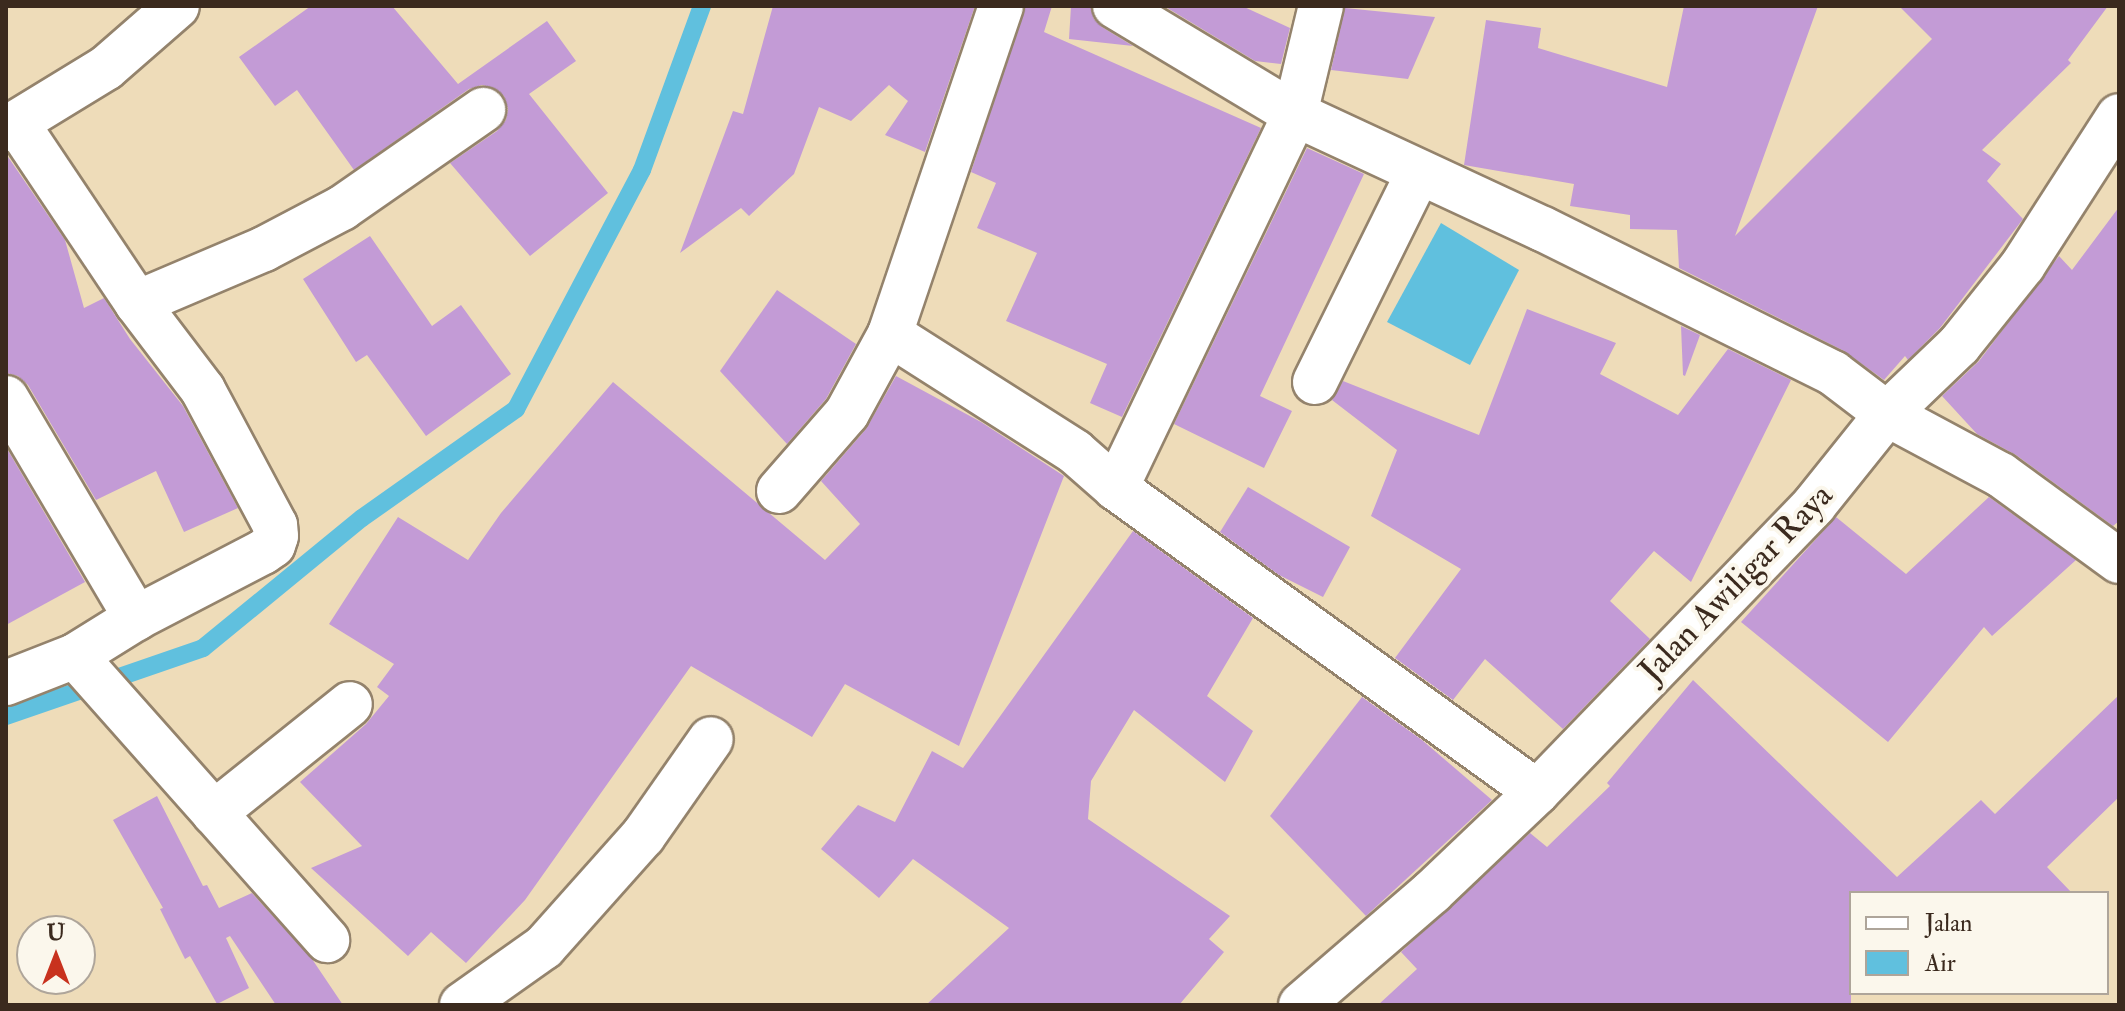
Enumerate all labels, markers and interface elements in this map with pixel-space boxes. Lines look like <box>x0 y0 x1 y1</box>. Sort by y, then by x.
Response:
street label: Jalan Awiligar Raya <box>1631 475 1841 691</box>
legend <box>1849 891 2109 995</box>
text: Jalan <box>1925 908 1972 939</box>
north arrow <box>16 915 96 995</box>
text: U <box>47 919 65 947</box>
text: Air <box>1925 948 1956 979</box>

